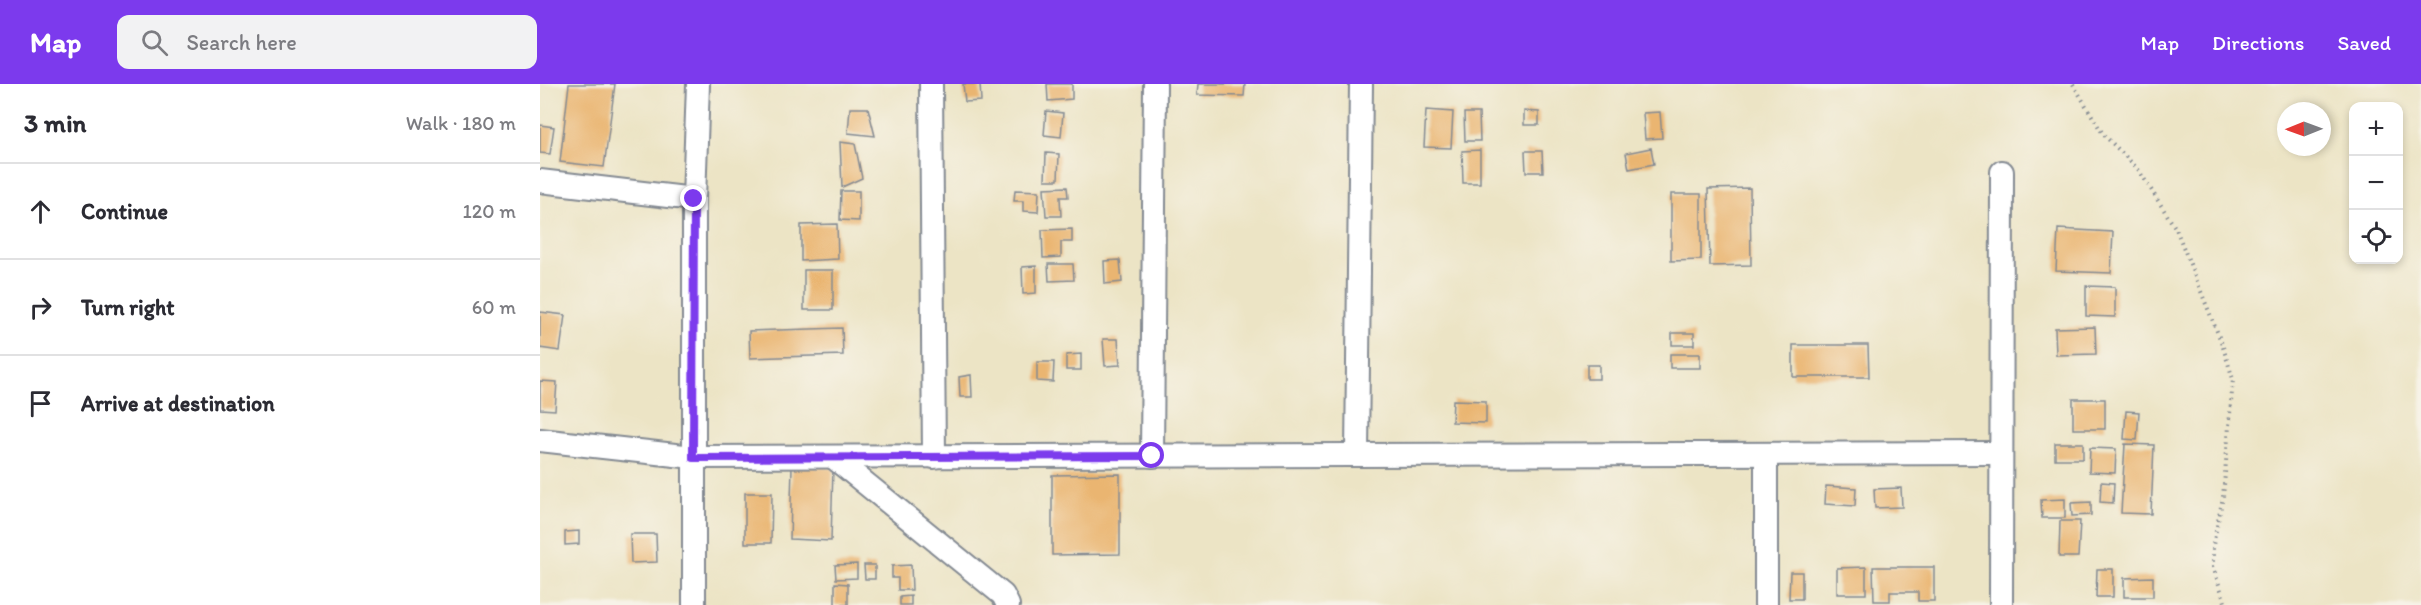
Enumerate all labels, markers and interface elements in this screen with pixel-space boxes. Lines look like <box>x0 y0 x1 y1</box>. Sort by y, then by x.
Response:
search box <box>117 15 537 69</box>
text: Map <box>30 25 81 59</box>
icon: search <box>138 26 171 59</box>
text: Search here <box>186 29 297 56</box>
text: Map <box>2141 30 2179 55</box>
text: Directions <box>2212 30 2304 55</box>
text: Saved <box>2337 30 2391 55</box>
north arrow <box>2277 102 2331 156</box>
map controls <box>2349 102 2403 264</box>
button: + <box>2349 102 2403 156</box>
text: 3 min <box>24 107 86 139</box>
text: Walk · 180 m <box>406 111 516 135</box>
button: − <box>2349 156 2403 210</box>
route end <box>680 185 706 211</box>
icon: ahead <box>24 195 57 228</box>
text: Continue <box>81 198 168 225</box>
text: 120 m <box>463 199 516 223</box>
button: locate <box>2349 210 2403 264</box>
icon: right <box>24 291 57 324</box>
text: Turn right <box>81 294 175 321</box>
text: 60 m <box>472 295 516 319</box>
icon: arrive <box>24 387 57 420</box>
text: Arrive at destination <box>81 390 275 417</box>
route start <box>1138 442 1164 468</box>

